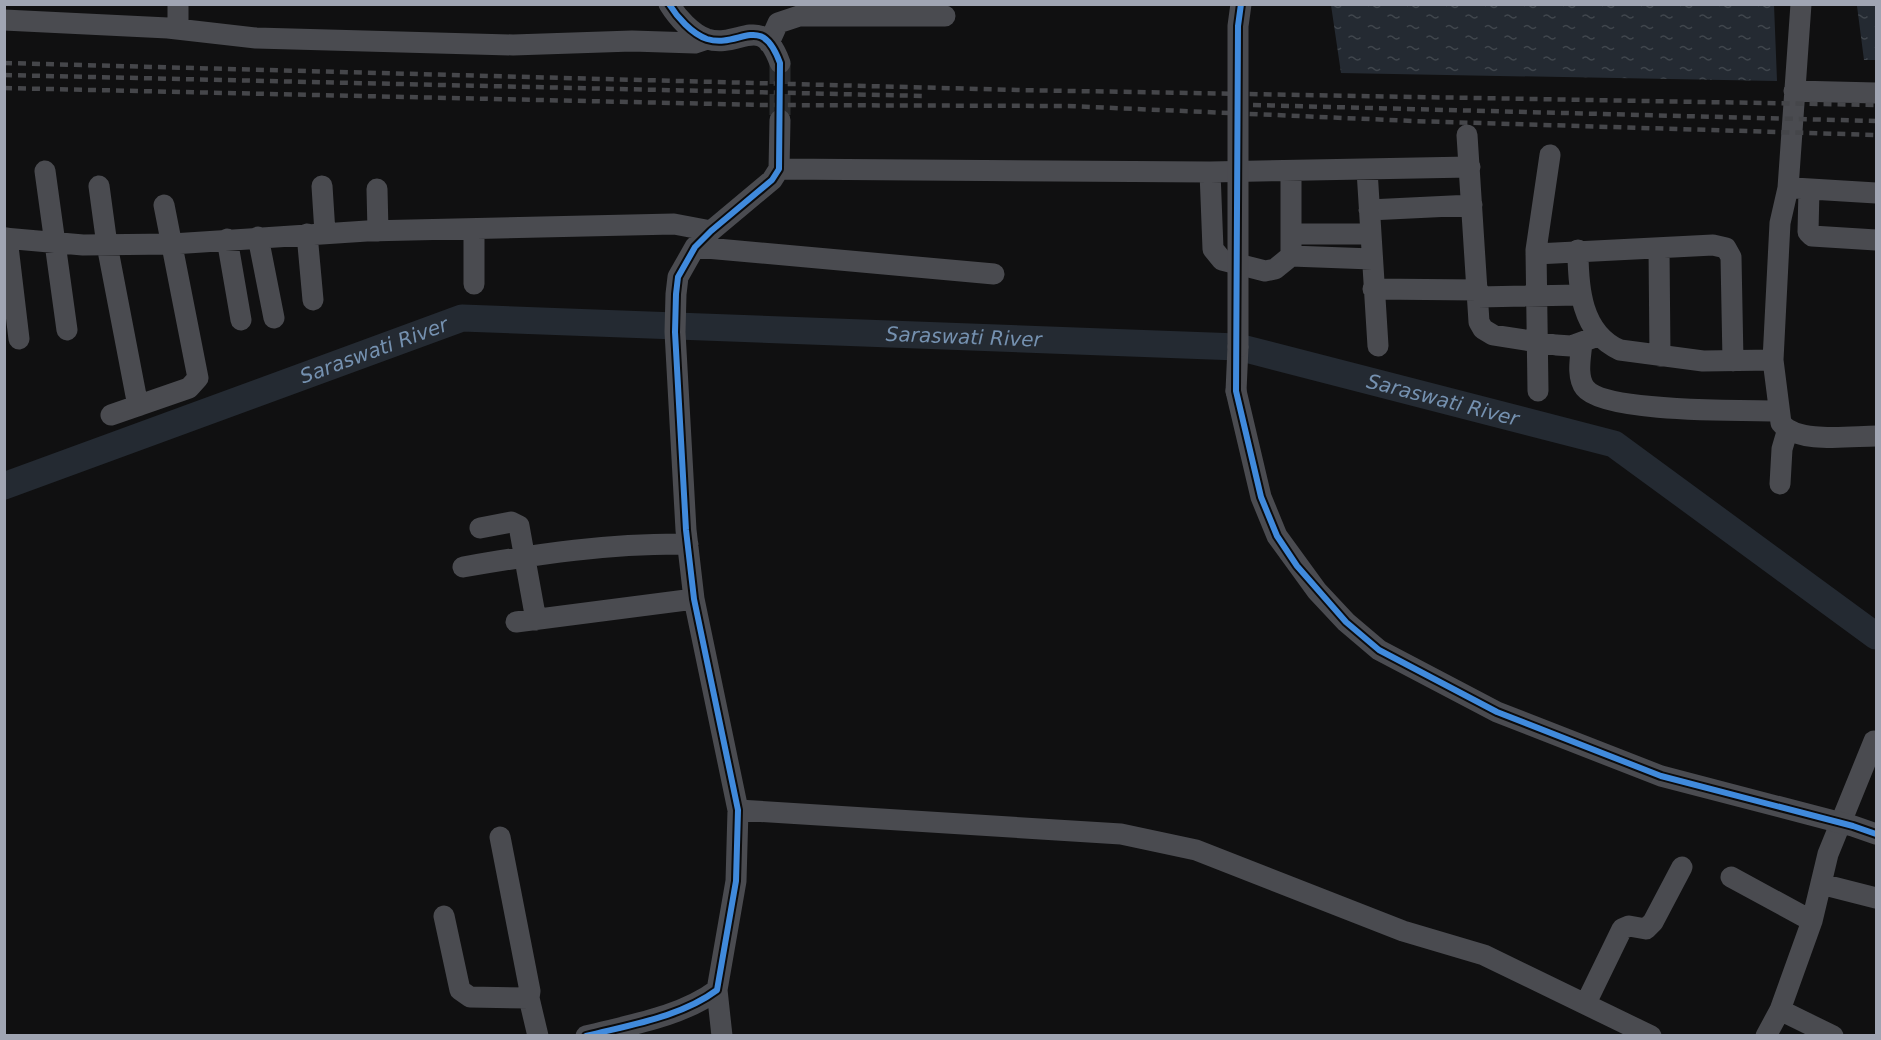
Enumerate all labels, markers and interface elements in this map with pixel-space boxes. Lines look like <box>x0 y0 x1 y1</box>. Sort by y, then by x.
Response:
water label: Saraswati River <box>296 312 453 388</box>
water label: Saraswati River <box>885 322 1044 352</box>
water label: Saraswati River <box>1364 369 1523 431</box>

